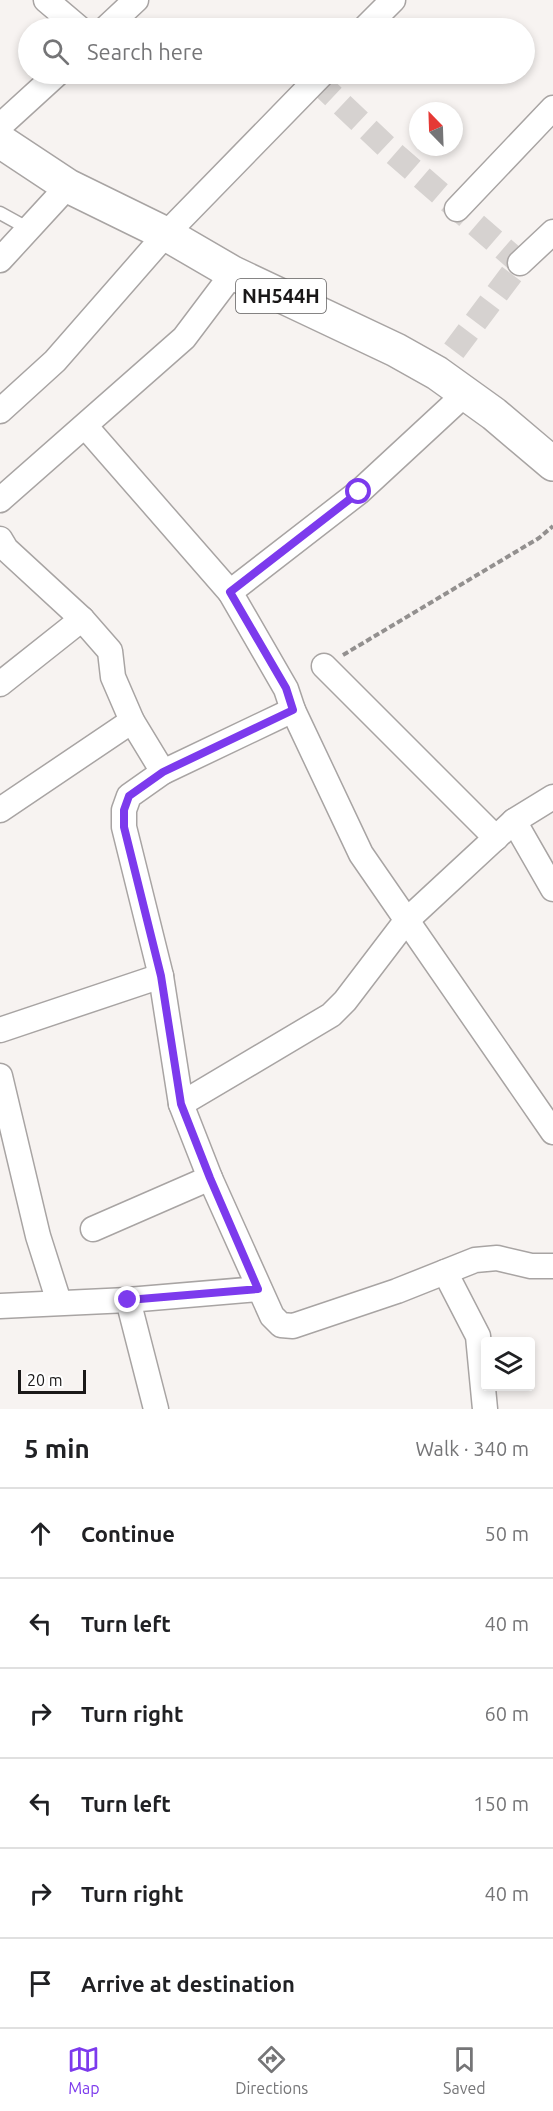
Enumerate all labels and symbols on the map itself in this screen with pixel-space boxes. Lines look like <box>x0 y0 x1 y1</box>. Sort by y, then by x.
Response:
north arrow <box>409 102 463 156</box>
road number: NH544H <box>236 279 326 313</box>
route start <box>345 478 371 504</box>
route end <box>114 1286 140 1312</box>
scale bar <box>18 1367 86 1394</box>

